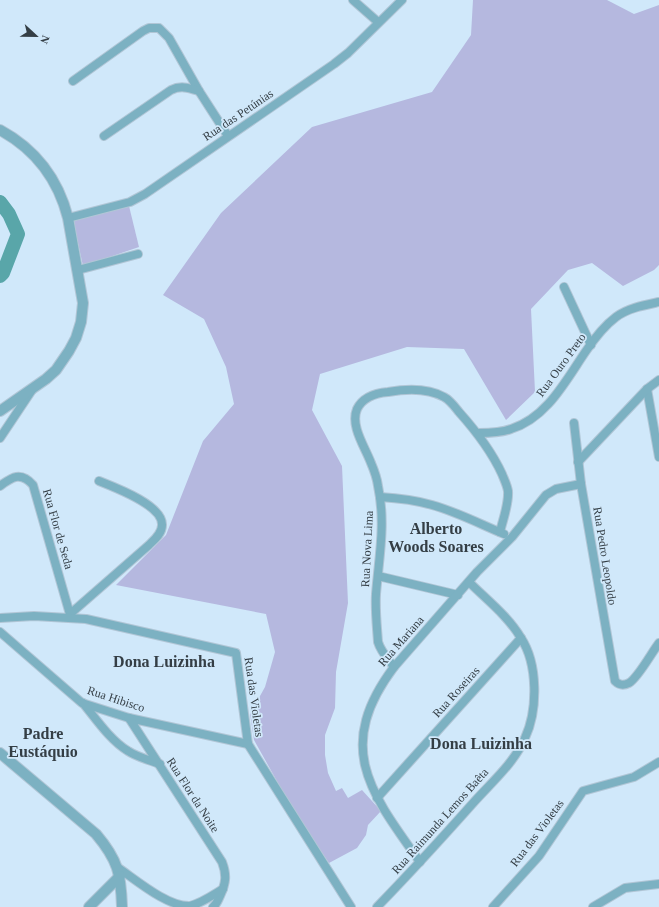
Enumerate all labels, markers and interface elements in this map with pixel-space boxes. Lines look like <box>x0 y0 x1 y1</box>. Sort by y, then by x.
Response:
north arrow <box>16 16 56 56</box>
text: N <box>38 34 52 46</box>
street label: Rua das Petúnias <box>200 86 276 144</box>
street label: Rua Ouro Preto <box>533 330 589 400</box>
street label: Rua Flor de Seda <box>40 487 76 571</box>
street label: Rua Pedro Leopoldo <box>590 506 620 606</box>
street label: Rua Nova Lima <box>358 510 376 588</box>
district label: Alberto Woods Soares <box>388 520 484 555</box>
street label: Rua Mariana <box>375 612 427 669</box>
district label: Dona Luizinha <box>113 653 215 670</box>
street label: Rua das Violetas <box>241 656 267 738</box>
street label: Rua Roseiras <box>430 663 483 720</box>
street label: Rua Hibisco <box>85 683 147 715</box>
district label: Padre Eustáquio <box>8 725 78 761</box>
district label: Dona Luizinha <box>430 735 532 752</box>
street label: Rua Flor da Noite <box>164 755 222 835</box>
street label: Rua Raimunda Lemos Baêta <box>389 765 492 877</box>
street label: Rua das Violetas <box>507 796 567 869</box>

